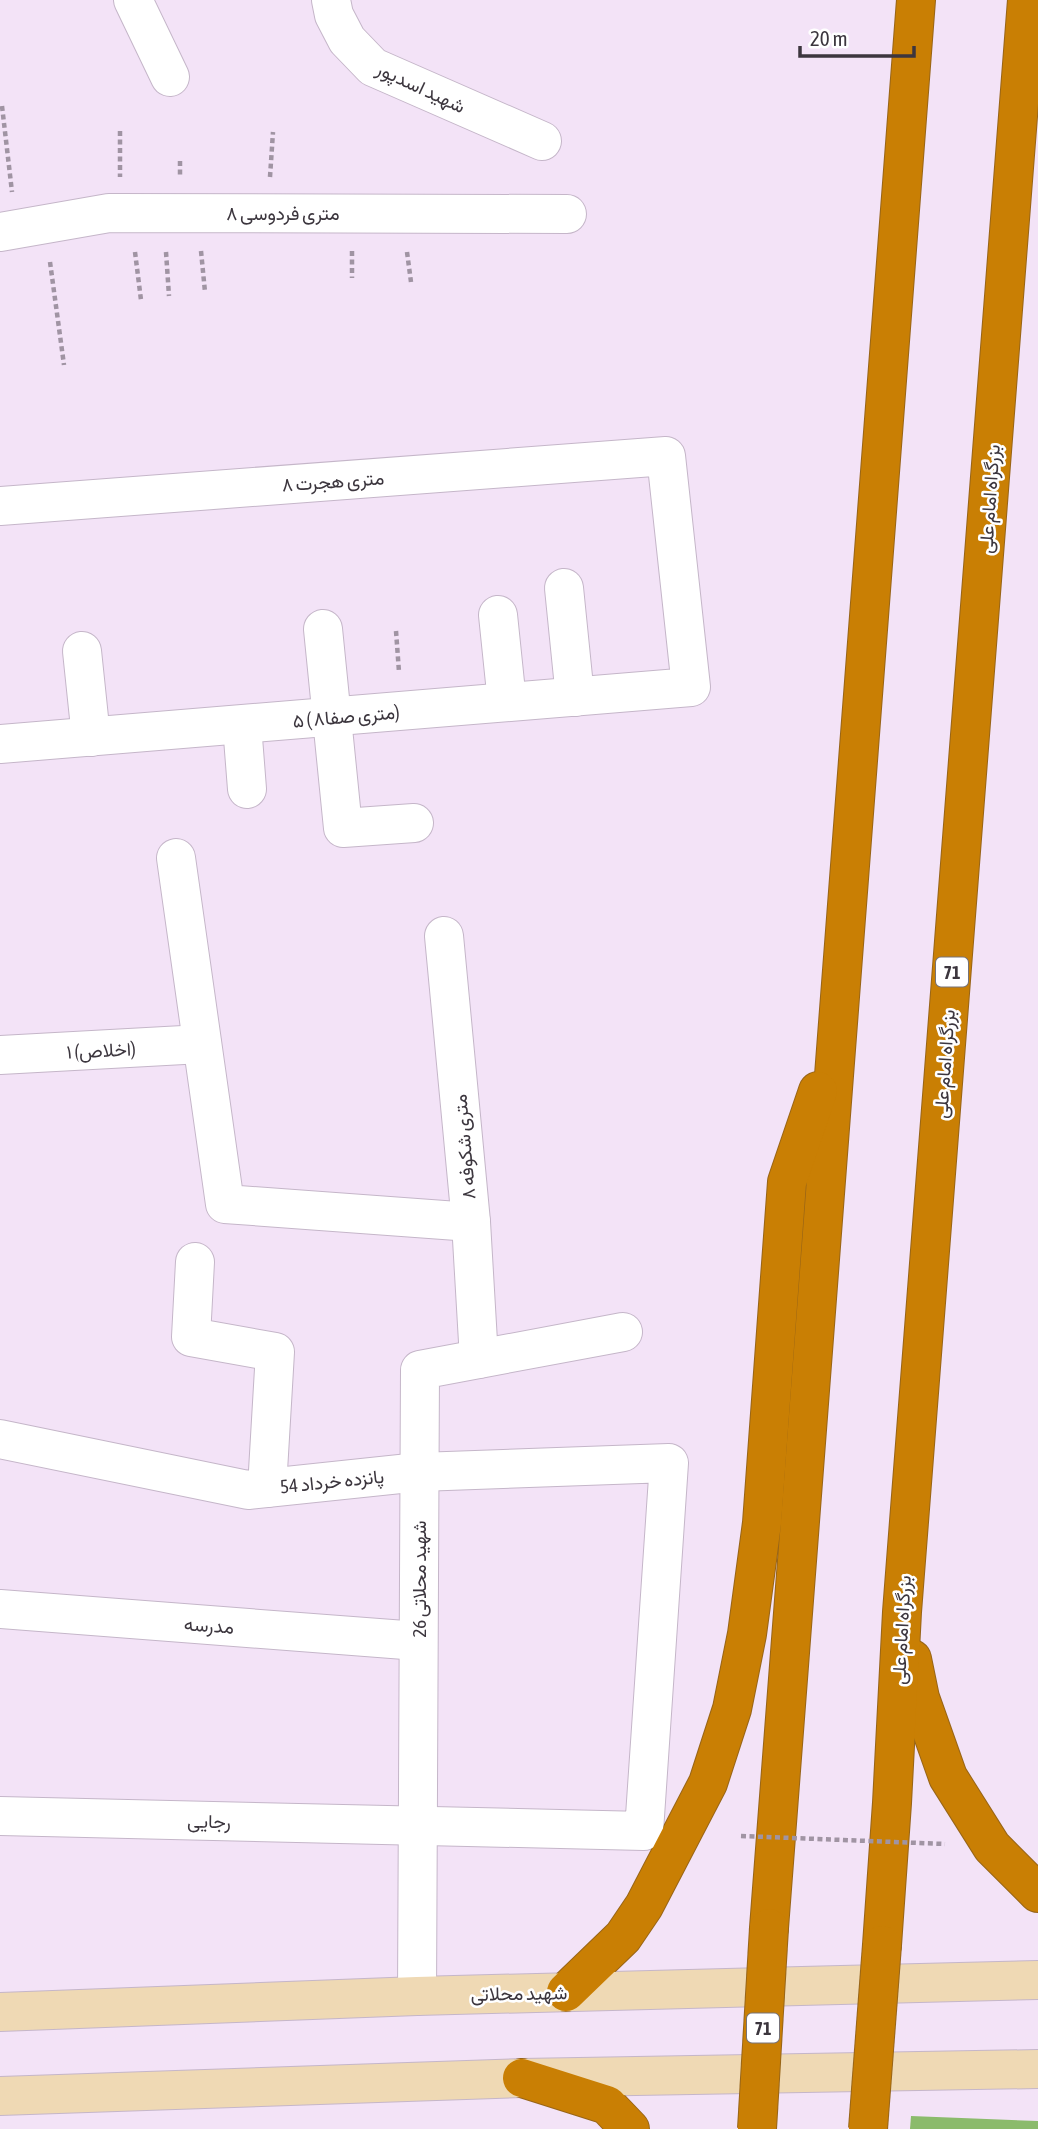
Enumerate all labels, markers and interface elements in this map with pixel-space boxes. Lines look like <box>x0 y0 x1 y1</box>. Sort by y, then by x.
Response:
scale bar <box>800 14 914 58</box>
text: 20 m <box>810 26 848 50</box>
street label: شهید اسدپور <box>371 56 469 120</box>
street label: ۸ متری فردوسی <box>226 202 340 225</box>
street label: بزرگراه امام علی <box>974 444 1006 554</box>
street label: ۸ متری هجرت <box>281 466 385 497</box>
street label: ۵ ( ۸متری صفا) <box>292 700 401 733</box>
road number: 71 <box>936 958 968 987</box>
street label: بزرگراه امام علی <box>929 1009 961 1119</box>
street label: ۱ (اخلاص) <box>66 1037 136 1064</box>
street label: ۸ متری شکوفه <box>448 1093 481 1201</box>
street label: پانزده خرداد 54 <box>279 1465 385 1500</box>
street label: شهید محلاتی 26 <box>408 1520 431 1638</box>
street label: بزرگراه امام علی <box>887 1575 917 1685</box>
street label: مدرسه <box>183 1612 235 1639</box>
street label: رجایی <box>187 1810 231 1833</box>
street label: شهید محلاتی <box>470 1981 568 2006</box>
road number: 71 <box>747 2014 779 2042</box>

